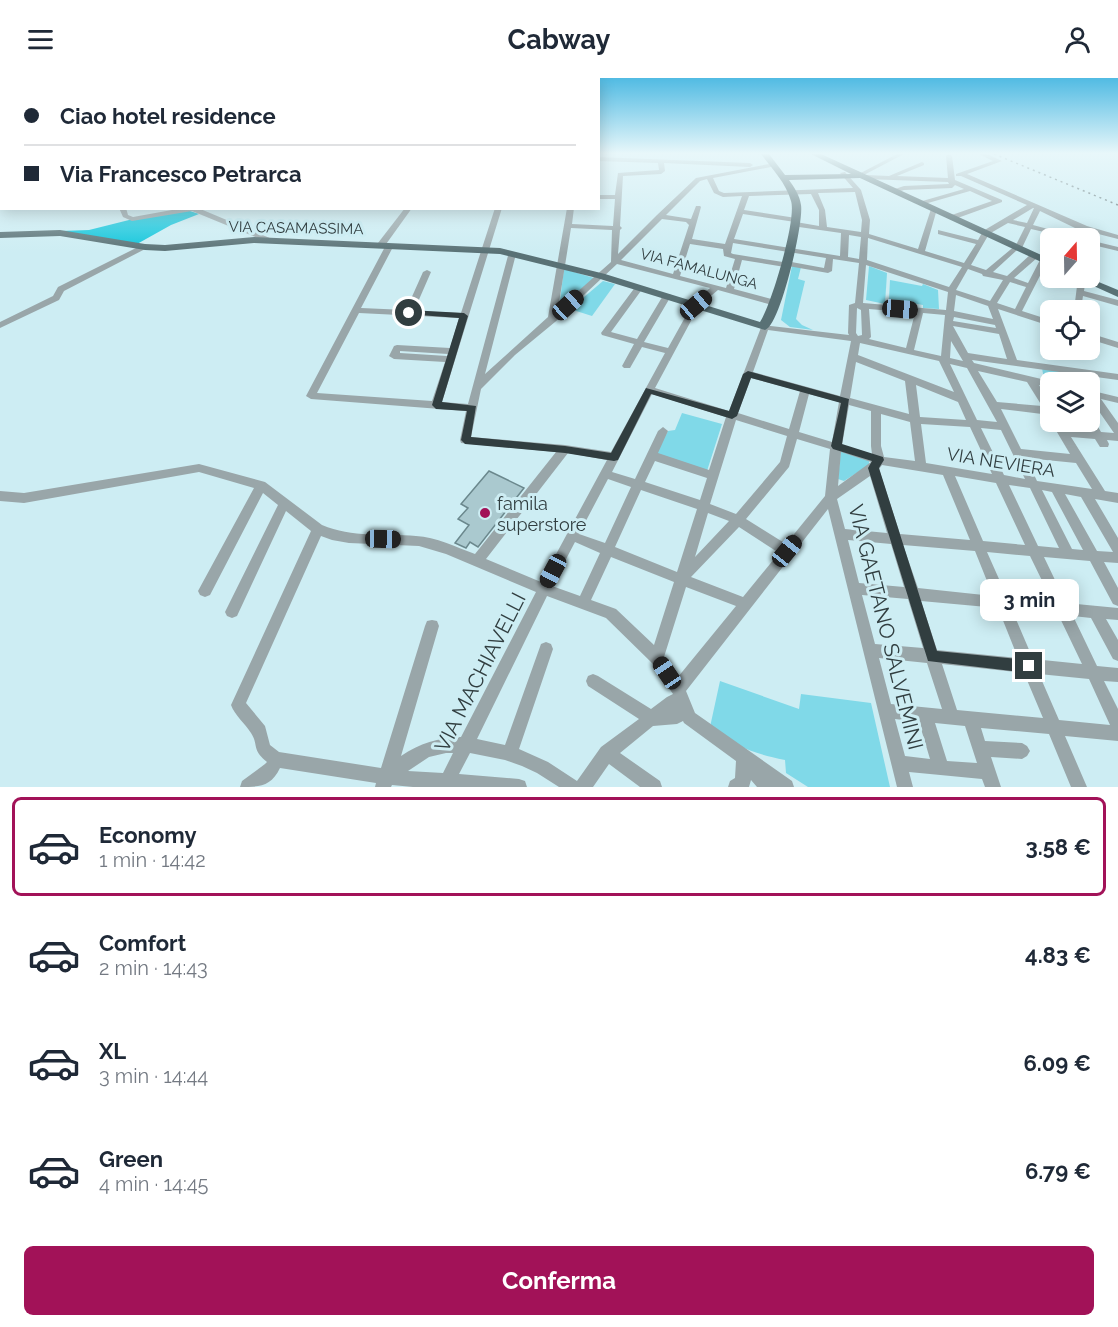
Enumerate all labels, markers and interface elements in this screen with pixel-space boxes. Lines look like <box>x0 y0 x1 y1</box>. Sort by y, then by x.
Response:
icon: menu <box>24 23 57 56</box>
icon: person <box>1061 23 1094 56</box>
text: Cabway <box>508 24 610 55</box>
text: Ciao hotel residence <box>60 103 276 129</box>
text: Via Francesco Petrarca <box>60 161 302 187</box>
street label: VIA CASAMASSIMA <box>228 218 364 238</box>
north arrow <box>1040 228 1100 288</box>
map controls <box>1040 228 1100 432</box>
street label: VIA FAMALUNGA <box>638 245 760 293</box>
car <box>549 286 587 324</box>
car <box>676 287 716 323</box>
car <box>881 298 919 320</box>
route start <box>395 299 422 326</box>
button: locate <box>1040 300 1100 360</box>
button: layers <box>1040 372 1100 432</box>
street label: VIA NEVIERA <box>945 443 1057 481</box>
place label: famila superstore <box>497 493 587 535</box>
street label: VIA GAETANO SALVEMINI <box>843 502 929 752</box>
marker: famila superstore <box>478 506 492 520</box>
car <box>365 530 401 548</box>
car <box>769 531 805 571</box>
car <box>537 551 569 591</box>
callout: 3 min <box>980 579 1078 621</box>
street label: VIA MACHIAVELLI <box>429 588 531 756</box>
text: 3 min <box>1004 588 1055 612</box>
route end <box>1015 652 1042 679</box>
car <box>649 653 685 693</box>
icon: car <box>27 820 81 874</box>
text: Economy <box>99 822 197 848</box>
text: 3.58 € <box>1025 834 1091 860</box>
text: 1 min · 14:42 <box>99 848 206 872</box>
icon: car <box>27 928 81 982</box>
text: Comfort <box>99 930 186 956</box>
text: 4.83 € <box>1025 942 1091 968</box>
text: 2 min · 14:43 <box>99 956 208 980</box>
icon: car <box>27 1036 81 1090</box>
text: XL <box>99 1038 126 1064</box>
text: 6.09 € <box>1023 1050 1091 1076</box>
text: 3 min · 14:44 <box>99 1064 208 1088</box>
icon: car <box>27 1144 81 1198</box>
text: Green <box>99 1146 163 1172</box>
text: 6.79 € <box>1025 1158 1091 1184</box>
text: 4 min · 14:45 <box>99 1172 208 1196</box>
button: Conferma <box>24 1246 1094 1315</box>

